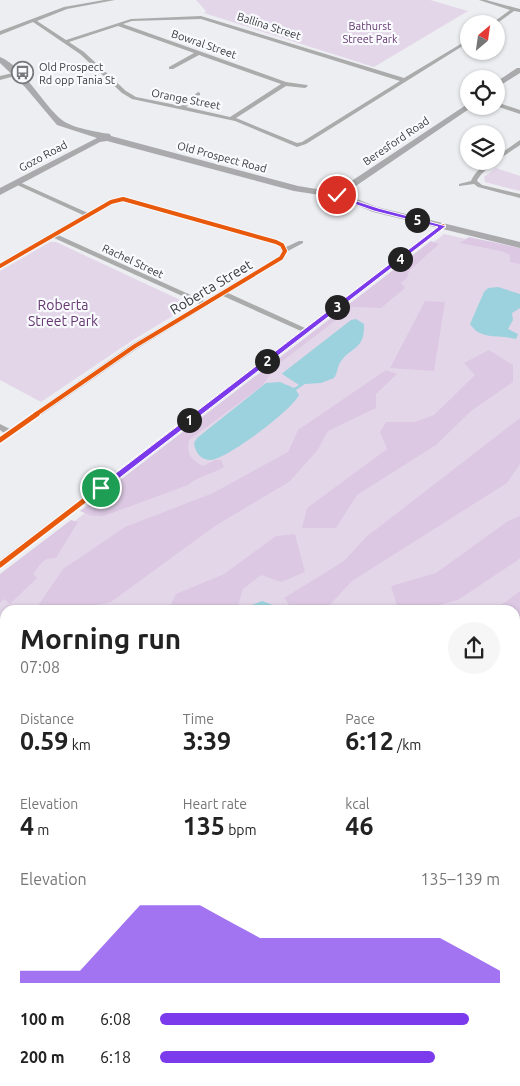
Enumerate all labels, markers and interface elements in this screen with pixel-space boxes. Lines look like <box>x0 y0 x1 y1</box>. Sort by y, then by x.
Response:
street label: Ballina Street <box>236 10 303 42</box>
north arrow <box>460 15 505 60</box>
map controls <box>460 15 505 170</box>
park label: Bathurst Street Park <box>342 20 398 45</box>
street label: Bowral Street <box>170 27 239 61</box>
bus stop icon: Old Prospect Rd opp Tania St <box>11 61 35 85</box>
place label: Old Prospect Rd opp Tania St <box>39 61 116 86</box>
button: locate <box>460 70 505 115</box>
street label: Orange Street <box>150 86 222 112</box>
street label: Beresford Road <box>361 114 431 168</box>
button: layers <box>460 125 505 170</box>
street label: Gozo Road <box>17 138 69 174</box>
street label: Old Prospect Road <box>176 139 268 175</box>
pin <box>316 174 358 216</box>
icon: check <box>323 181 351 209</box>
pin: 5 <box>404 208 430 232</box>
text: 5 <box>414 212 421 228</box>
street label: Rachel Street <box>101 242 166 281</box>
pin: 4 <box>388 246 412 272</box>
text: 4 <box>397 251 404 267</box>
street label: Roberta Street <box>167 256 255 318</box>
pin: 3 <box>324 294 350 320</box>
park label: Roberta Street Park <box>28 297 98 329</box>
text: 3 <box>334 299 341 315</box>
pin: 2 <box>254 348 280 374</box>
text: 2 <box>264 353 271 369</box>
pin: 1 <box>176 408 202 432</box>
text: 1 <box>186 412 193 428</box>
pin <box>80 467 122 509</box>
icon: arrive <box>87 474 115 502</box>
button: share <box>448 622 500 674</box>
text: Morning run <box>20 623 181 654</box>
text: 07:08 <box>20 658 60 676</box>
text: Distance <box>20 711 74 727</box>
text: Time <box>183 711 214 727</box>
text: Pace <box>345 711 375 727</box>
text: 0.59 <box>20 727 68 755</box>
text: 3:39 <box>183 727 231 755</box>
text: 6:12 <box>345 727 394 755</box>
text: km <box>68 737 91 753</box>
text: /km <box>394 737 421 753</box>
text: Elevation <box>20 796 78 812</box>
text: Heart rate <box>183 796 247 812</box>
text: kcal <box>345 796 370 812</box>
text: 4 <box>20 812 34 840</box>
text: 135 <box>183 812 225 840</box>
text: 46 <box>345 812 374 840</box>
text: m <box>34 822 49 838</box>
text: bpm <box>225 822 257 838</box>
text: Elevation <box>20 870 87 888</box>
text: 135–139 m <box>420 870 500 888</box>
text: 100 m <box>20 1010 65 1028</box>
text: 6:08 <box>100 1010 131 1028</box>
text: 200 m <box>20 1048 65 1066</box>
text: 6:18 <box>100 1048 131 1066</box>

